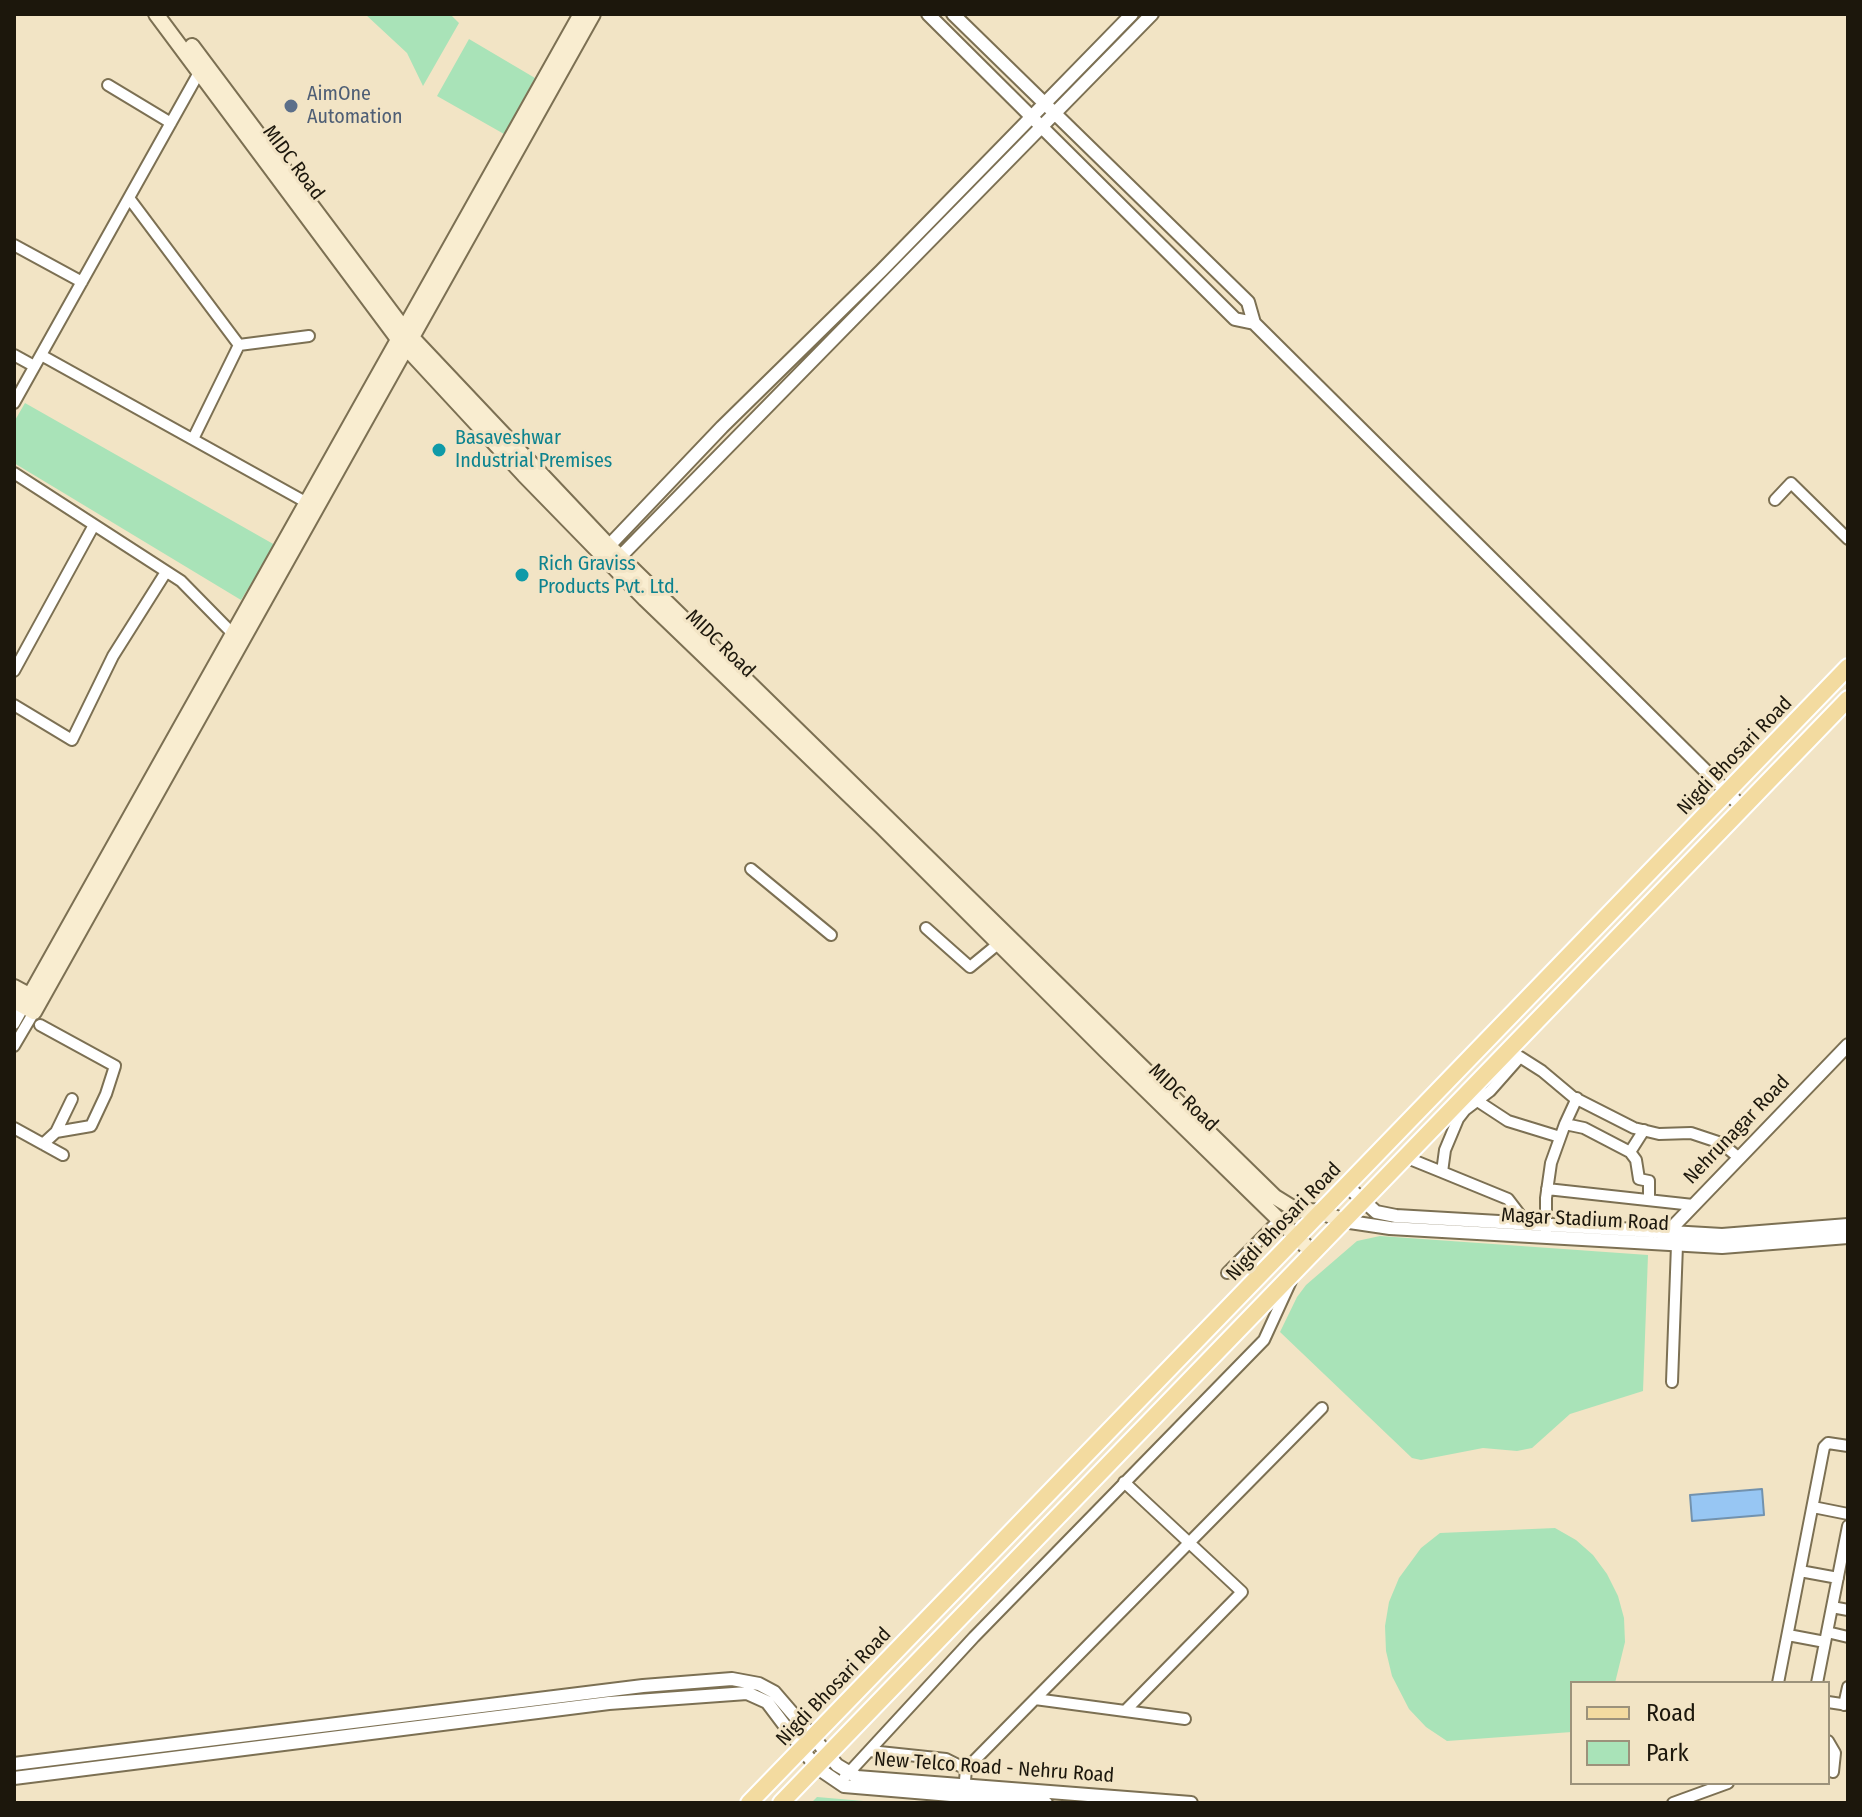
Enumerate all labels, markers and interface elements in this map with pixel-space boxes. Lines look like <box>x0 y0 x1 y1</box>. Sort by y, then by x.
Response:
place label: AimOne Automation <box>307 82 403 129</box>
marker: AimOne Automation <box>282 97 300 115</box>
street label: MIDC Road <box>257 121 329 205</box>
place label: Basaveshwar Industrial Premises <box>455 426 612 473</box>
marker: Basaveshwar Industrial Premises <box>430 441 448 459</box>
place label: Rich Graviss Products Pvt. Ltd. <box>538 552 679 599</box>
marker: Rich Graviss Products Pvt. Ltd. <box>513 566 531 584</box>
street label: MIDC Road <box>680 605 760 683</box>
street label: Nigdi Bhosari Road <box>1672 692 1798 820</box>
street label: MIDC Road <box>1143 1059 1223 1137</box>
street label: Nehrunagar Road <box>1679 1071 1795 1189</box>
street label: Nigdi Bhosari Road <box>1221 1158 1347 1286</box>
street label: Magar Stadium Road <box>1500 1204 1670 1236</box>
street label: Nigdi Bhosari Road <box>771 1623 897 1751</box>
legend <box>1570 1681 1830 1785</box>
text: Road <box>1646 1699 1696 1727</box>
text: Park <box>1646 1739 1689 1767</box>
street label: New Telco Road - Nehru Road <box>873 1748 1115 1788</box>

